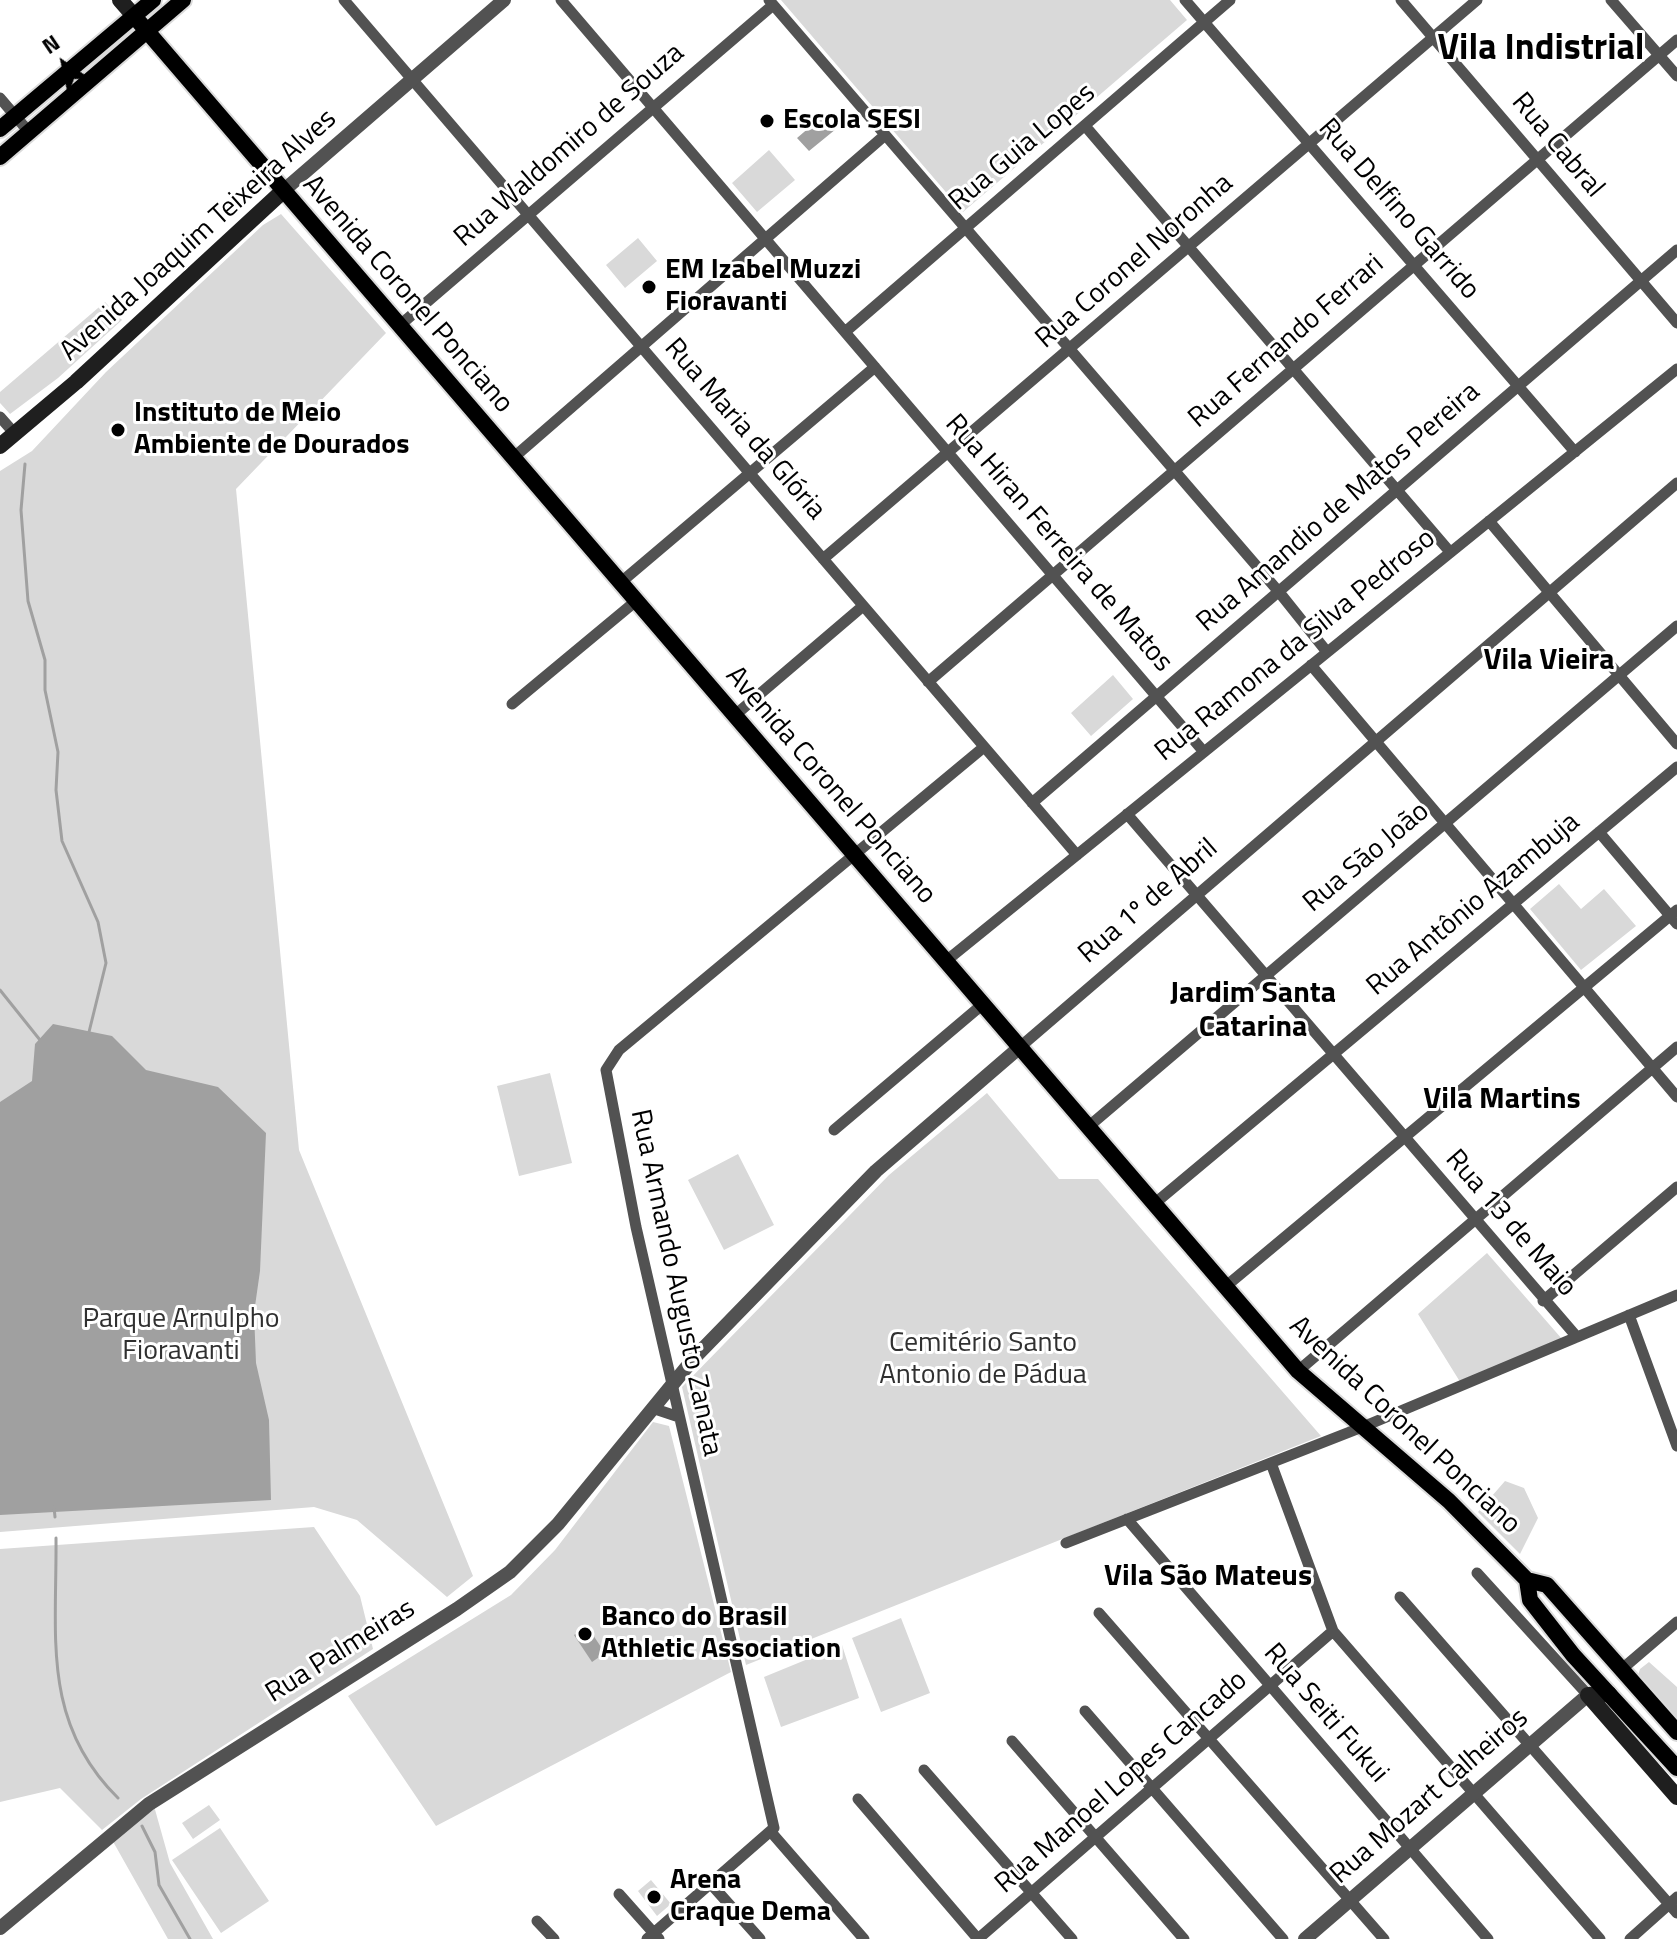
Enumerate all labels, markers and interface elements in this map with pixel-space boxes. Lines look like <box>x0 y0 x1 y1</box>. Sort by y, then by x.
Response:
north arrow <box>24 24 104 104</box>
text: N <box>35 26 66 62</box>
district label: Vila Indistrial <box>1437 28 1645 72</box>
street label: Rua Waldomiro de Souza <box>448 37 692 255</box>
street label: Rua Guia Lopes <box>943 77 1103 219</box>
street label: Rua Cabral <box>1504 87 1610 205</box>
street label: Avenida Joaquim Teixeira Alves <box>54 103 344 369</box>
place label: Escola SESI <box>783 104 921 138</box>
marker: Escola SESI <box>758 112 776 130</box>
street label: Rua Delfino Garrido <box>1310 113 1486 307</box>
street label: Rua Coronel Noronha <box>1030 167 1240 357</box>
street label: Avenida Coronel Ponciano <box>295 169 519 421</box>
street label: Rua Fernando Ferrari <box>1183 248 1391 436</box>
place label: EM Izabel Muzzi Fioravanti <box>665 254 861 320</box>
marker: EM Izabel Muzzi Fioravanti <box>640 278 658 296</box>
street label: Rua Maria da Glória <box>656 333 832 527</box>
street label: Rua Amandio de Matos Pereira <box>1191 376 1487 640</box>
place label: Instituto de Meio Ambiente de Dourados <box>134 397 409 463</box>
street label: Rua Hiran Ferreira de Matos <box>937 408 1179 680</box>
marker: Instituto de Meio Ambiente de Dourados <box>109 421 127 439</box>
street label: Rua Ramona da Silva Pedroso <box>1149 523 1443 769</box>
district label: Vila Vieira <box>1483 644 1615 680</box>
street label: Avenida Coronel Ponciano <box>718 660 942 912</box>
street label: Rua São João <box>1297 796 1437 920</box>
street label: Rua Antônio Azambuja <box>1361 806 1587 1004</box>
street label: Rua 1º de Abril <box>1073 832 1225 972</box>
district label: Jardim Santa Catarina <box>1170 977 1336 1048</box>
district label: Vila Martins <box>1423 1083 1581 1119</box>
street label: Rua Armando Augusto Zanata <box>622 1107 728 1459</box>
street label: Rua 13 de Maio <box>1437 1144 1583 1304</box>
park label: Parque Arnulpho Fioravanti <box>82 1303 280 1369</box>
street label: Avenida Coronel Ponciano <box>1281 1310 1527 1542</box>
park label: Cemitério Santo Antonio de Pádua <box>879 1327 1087 1393</box>
district label: Vila São Mateus <box>1104 1560 1312 1596</box>
street label: Rua Palmeiras <box>260 1593 422 1711</box>
place label: Banco do Brasil Athletic Association <box>601 1601 841 1667</box>
marker: Banco do Brasil Athletic Association <box>576 1625 594 1643</box>
street label: Rua Seiti Fukui <box>1255 1638 1395 1790</box>
street label: Rua Manoel Lopes Cancado <box>989 1664 1255 1902</box>
street label: Rua Mozart Calheiros <box>1324 1702 1536 1892</box>
place label: Arena Craque Dema <box>670 1864 831 1930</box>
marker: Arena Craque Dema <box>645 1888 663 1906</box>

